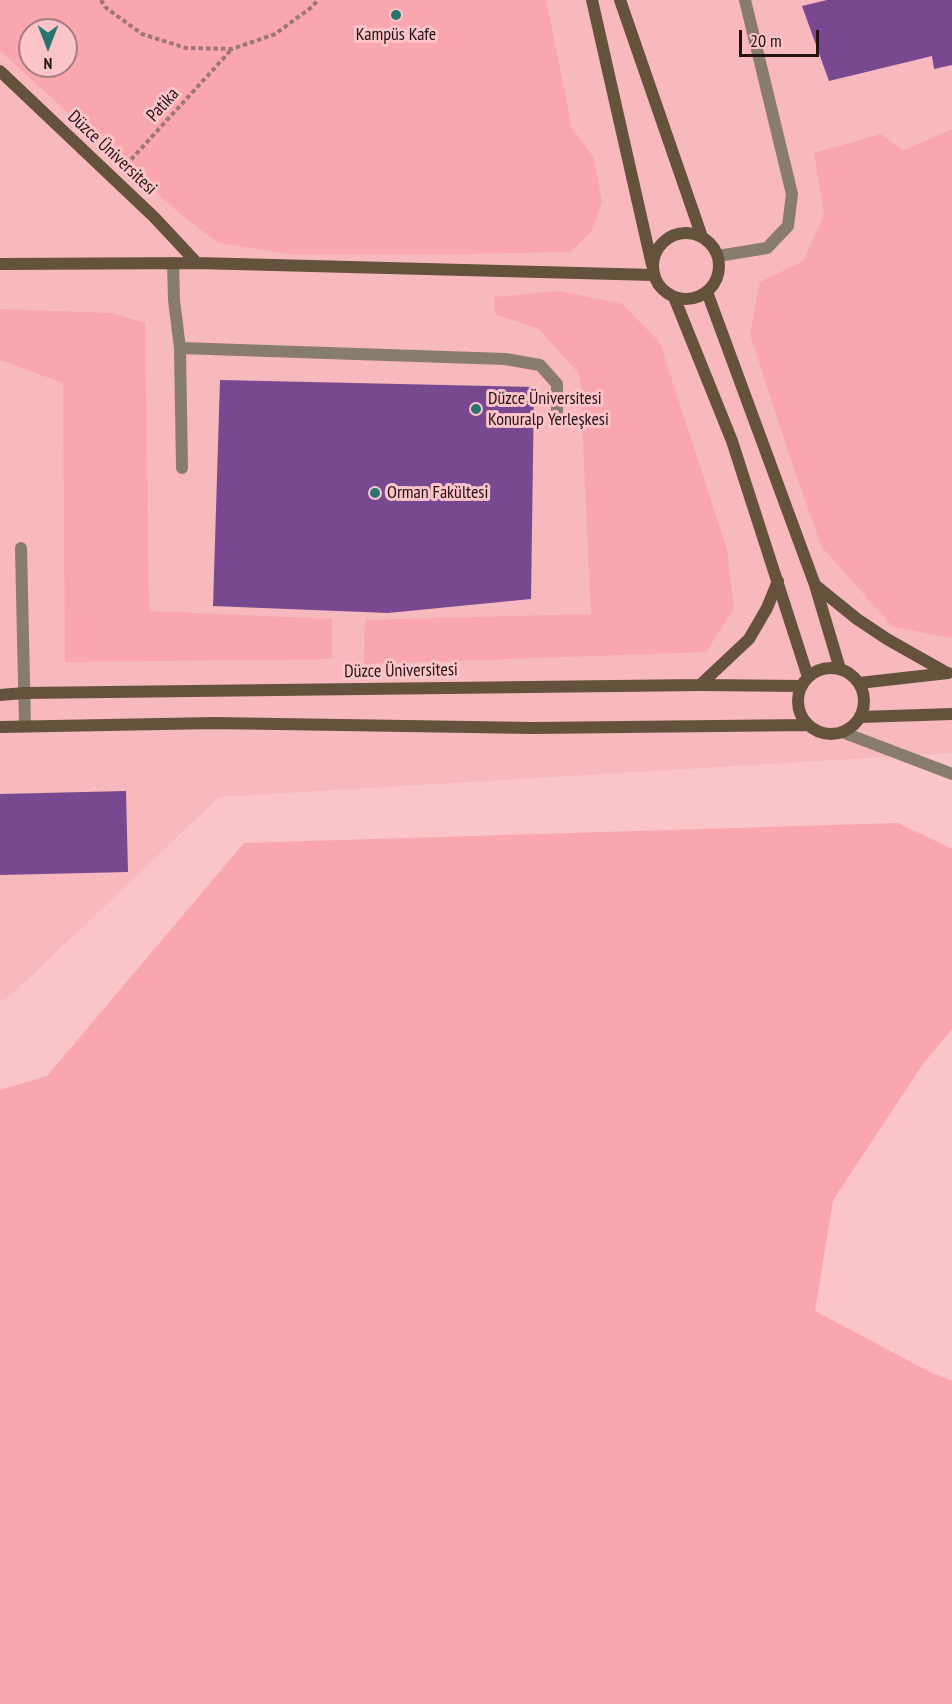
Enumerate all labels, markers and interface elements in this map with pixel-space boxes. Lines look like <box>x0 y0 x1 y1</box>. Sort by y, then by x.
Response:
marker: Kampüs Kafe <box>389 8 403 22</box>
north arrow <box>18 18 78 78</box>
scale bar <box>742 18 822 56</box>
place label: Kampüs Kafe <box>356 24 436 46</box>
text: 20 m <box>750 29 782 52</box>
text: N <box>44 54 52 74</box>
street label: Patika <box>142 84 184 126</box>
street label: Düzce Üniversitesi <box>63 106 161 200</box>
place label: Düzce Üniversitesi Konuralp Yerleşkesi <box>488 388 609 430</box>
marker: Düzce Üniversitesi Konuralp Yerleşkesi <box>469 402 483 416</box>
place label: Orman Fakültesi <box>387 482 488 504</box>
marker: Orman Fakültesi <box>368 486 382 500</box>
street label: Düzce Üniversitesi <box>344 659 458 683</box>

